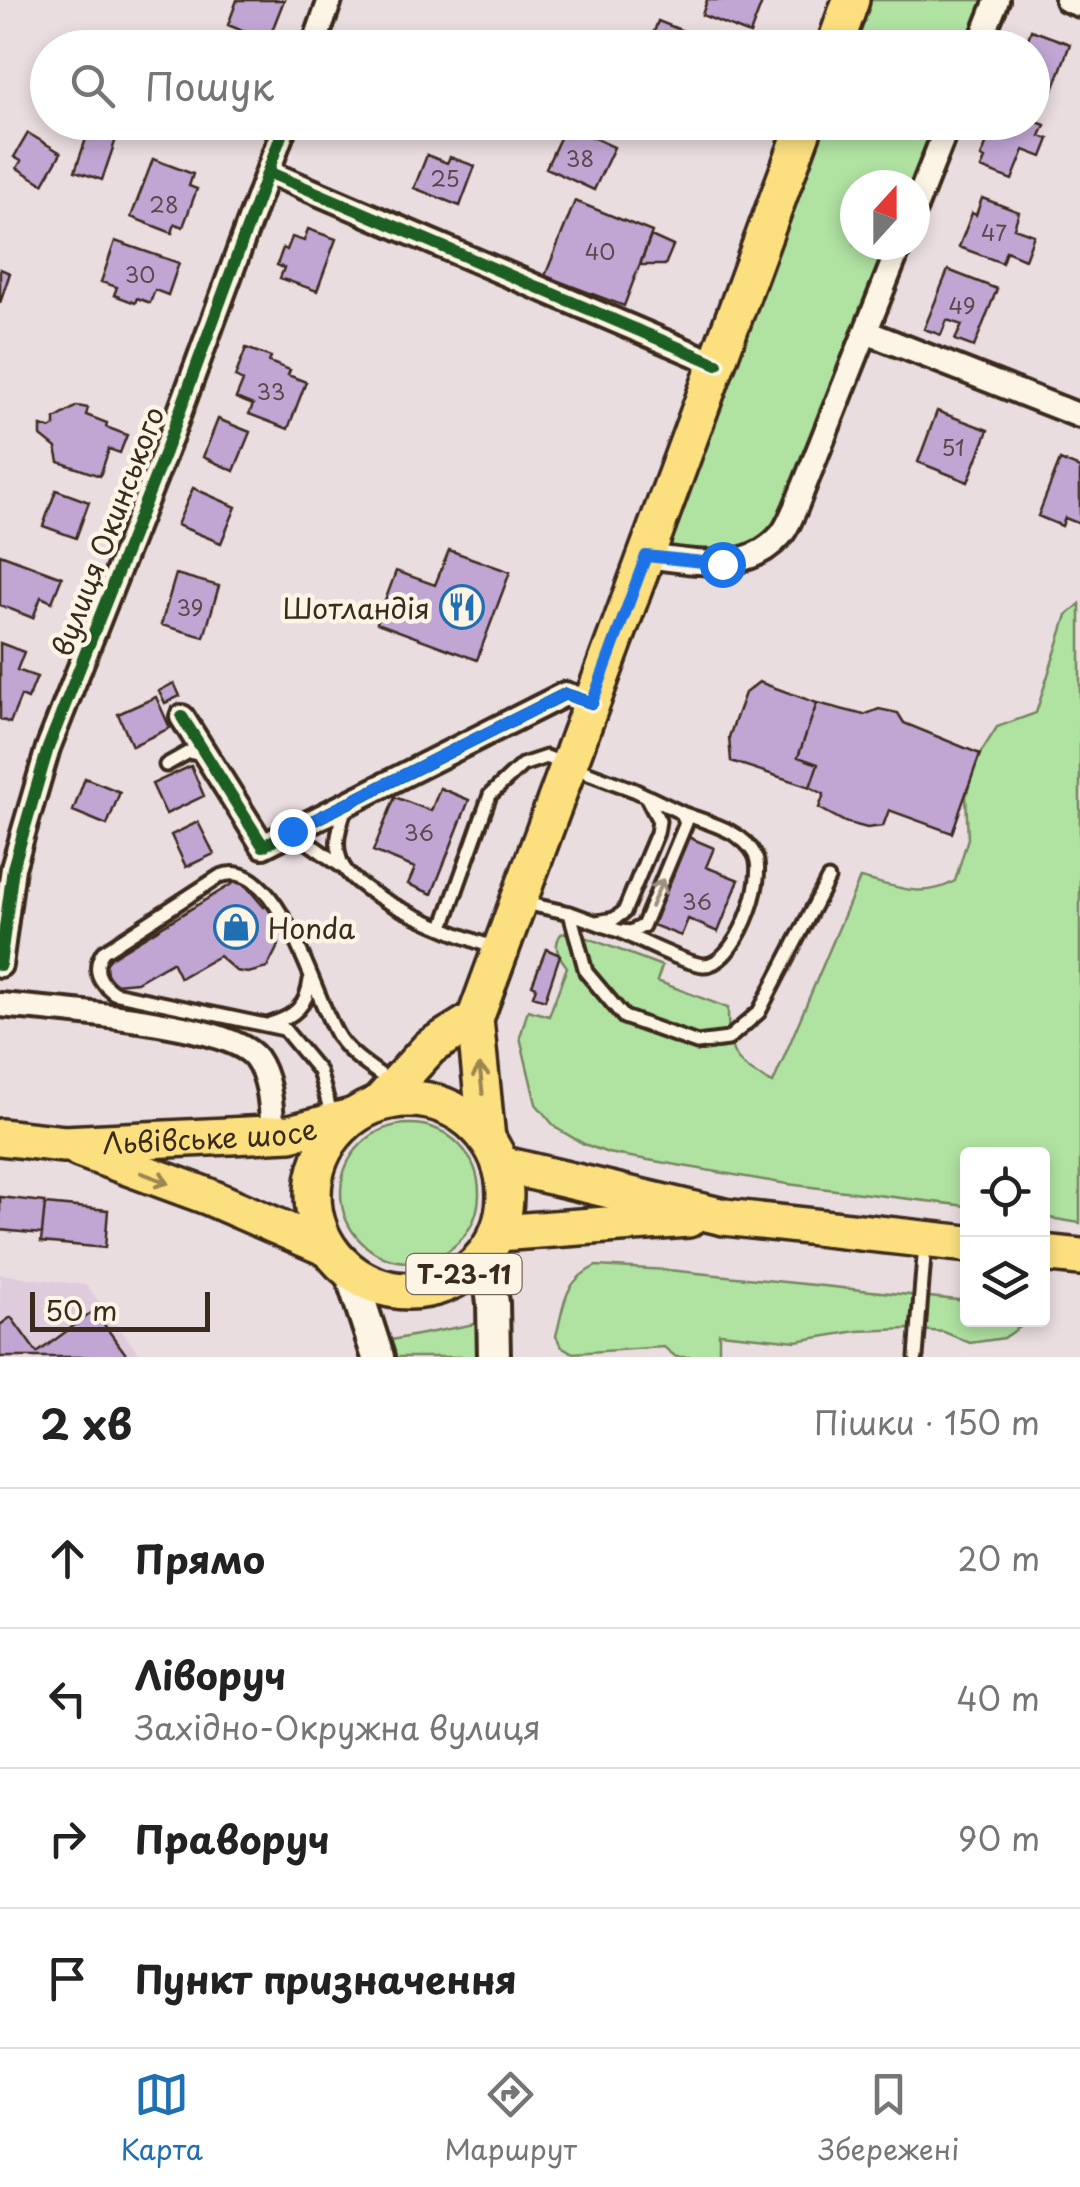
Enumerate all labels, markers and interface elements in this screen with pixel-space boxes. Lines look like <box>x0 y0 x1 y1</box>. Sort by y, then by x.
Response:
search box <box>30 30 1050 140</box>
text: Пошук <box>145 57 274 114</box>
icon: search <box>65 58 120 113</box>
house number: 38 <box>566 141 594 174</box>
house number: 25 <box>430 161 460 194</box>
north arrow <box>840 170 930 260</box>
house number: 28 <box>149 187 179 220</box>
house number: 47 <box>981 215 1007 248</box>
house number: 40 <box>585 234 615 267</box>
house number: 30 <box>125 257 155 290</box>
house number: 49 <box>948 288 976 321</box>
house number: 33 <box>257 374 285 407</box>
street label: вулиця Окинського <box>40 400 174 662</box>
house number: 51 <box>941 430 965 463</box>
route start <box>700 542 746 588</box>
restaurant icon: Шотландія <box>439 584 485 630</box>
place label: Шотландія <box>283 586 430 629</box>
house number: 39 <box>177 590 203 623</box>
route end <box>270 809 316 855</box>
house number: 36 <box>404 815 434 848</box>
one-way arrow <box>650 878 668 909</box>
house number: 36 <box>682 884 712 917</box>
shop icon: Honda <box>213 904 259 950</box>
place label: Honda <box>268 906 356 949</box>
one-way arrow <box>472 1063 491 1095</box>
street label: Львівське шосе <box>101 1105 321 1164</box>
map controls <box>960 1147 1050 1327</box>
button: locate <box>960 1147 1050 1237</box>
one-way arrow <box>139 1170 170 1188</box>
button: layers <box>960 1237 1050 1327</box>
road number: Т-23-11 <box>406 1254 522 1294</box>
scale bar <box>30 1287 210 1332</box>
text: 50 m <box>45 1288 118 1331</box>
text: 2 хв <box>40 1391 132 1454</box>
text: Пішки · 150 m <box>814 1398 1040 1446</box>
text: Прямо <box>135 1530 265 1587</box>
icon: ahead <box>40 1531 95 1586</box>
text: 20 m <box>958 1534 1040 1582</box>
text: Ліворуч <box>135 1646 286 1703</box>
icon: left <box>40 1671 95 1726</box>
text: 40 m <box>956 1674 1040 1722</box>
text: Західно-Окружна вулиця <box>135 1703 541 1751</box>
text: Праворуч <box>135 1810 330 1867</box>
icon: right <box>40 1811 95 1866</box>
text: 90 m <box>958 1814 1040 1862</box>
text: Пункт призначення <box>135 1950 517 2007</box>
icon: arrive <box>40 1951 95 2006</box>
tab: Карта <box>121 2067 203 2170</box>
tab: Маршрут <box>444 2067 577 2170</box>
tab: Збережені <box>818 2067 959 2170</box>

